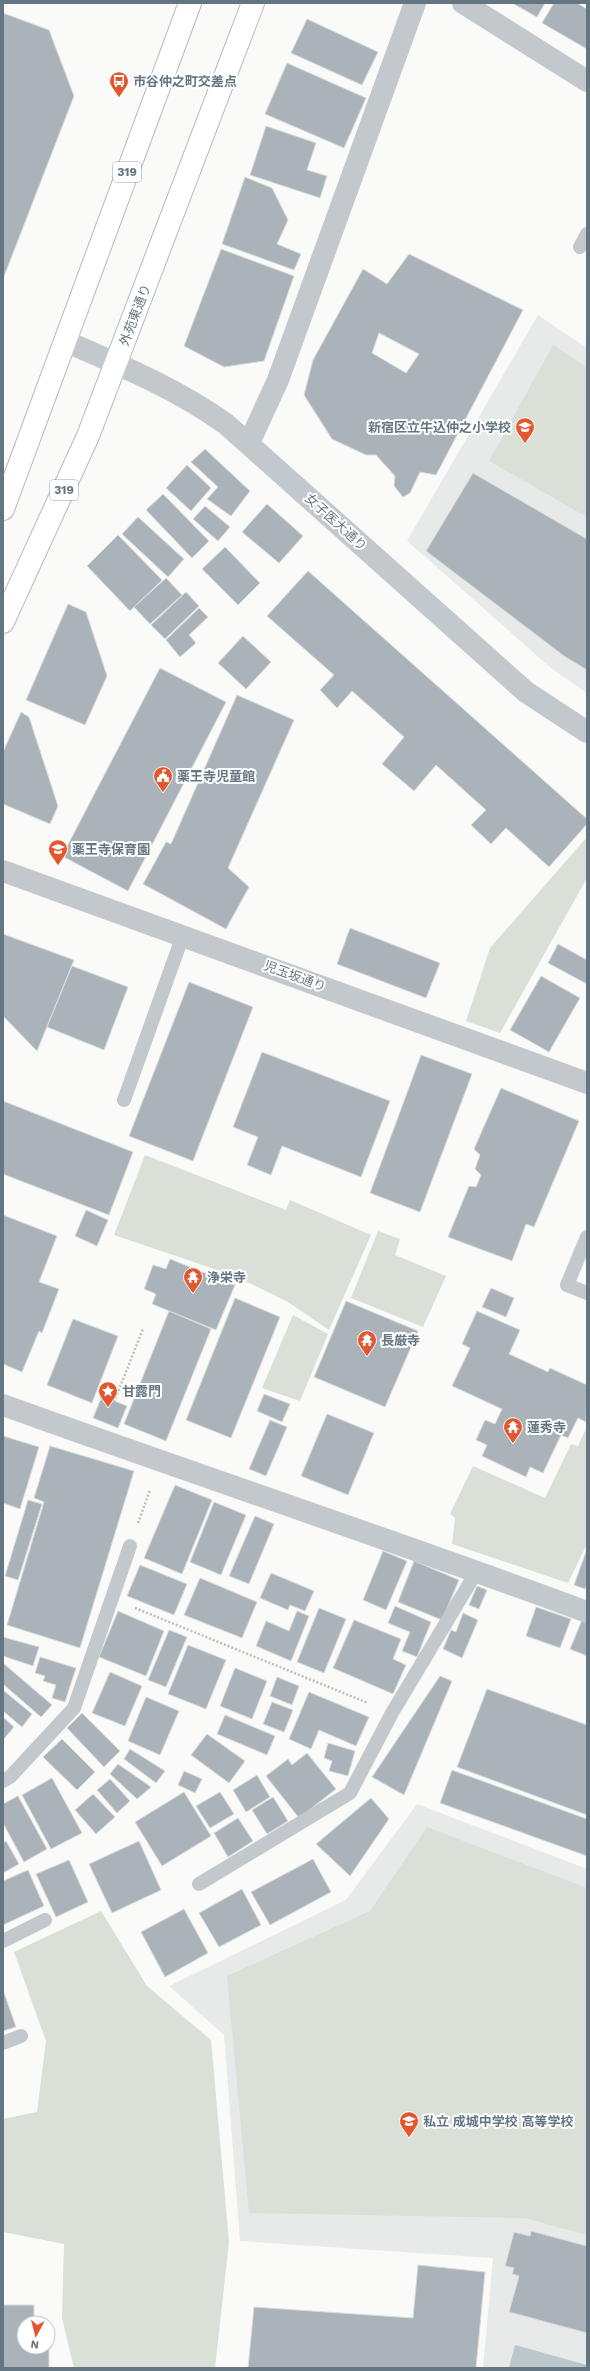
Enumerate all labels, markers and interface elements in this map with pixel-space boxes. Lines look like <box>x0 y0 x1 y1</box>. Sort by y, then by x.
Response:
bus stop icon: 市谷仲之町交差点 <box>108 70 130 98</box>
place label: 市谷仲之町交差点 <box>133 74 237 89</box>
road number: 319 <box>113 162 141 182</box>
street label: 外苑東通り <box>116 282 154 348</box>
school or university icon: 新宿区立牛込仲之小学校 <box>514 416 536 444</box>
place label: 新宿区立牛込仲之小学校 <box>368 420 511 435</box>
road number: 319 <box>50 480 78 500</box>
street label: 女子医大通り <box>302 490 370 554</box>
public building icon: 薬王寺児童館 <box>152 765 174 793</box>
place label: 薬王寺児童館 <box>177 769 255 784</box>
school or university icon: 薬王寺保育園 <box>47 838 69 866</box>
place label: 薬王寺保育園 <box>72 842 150 857</box>
street label: 児玉坂通り <box>262 958 328 994</box>
temple icon: 浄栄寺 <box>182 1266 204 1294</box>
place label: 浄栄寺 <box>207 1270 246 1285</box>
temple icon: 長厳寺 <box>356 1329 378 1357</box>
place label: 長厳寺 <box>381 1333 420 1348</box>
place icon: 甘露門 <box>97 1380 119 1408</box>
place label: 甘露門 <box>122 1384 161 1399</box>
temple icon: 蓮秀寺 <box>502 1416 524 1444</box>
place label: 蓮秀寺 <box>527 1420 566 1435</box>
school or university icon: 私立 成城中学校 高等学校 <box>398 2110 420 2138</box>
place label: 私立 成城中学校 高等学校 <box>423 2114 573 2129</box>
north arrow <box>16 2315 56 2355</box>
text: N <box>30 2337 40 2351</box>

